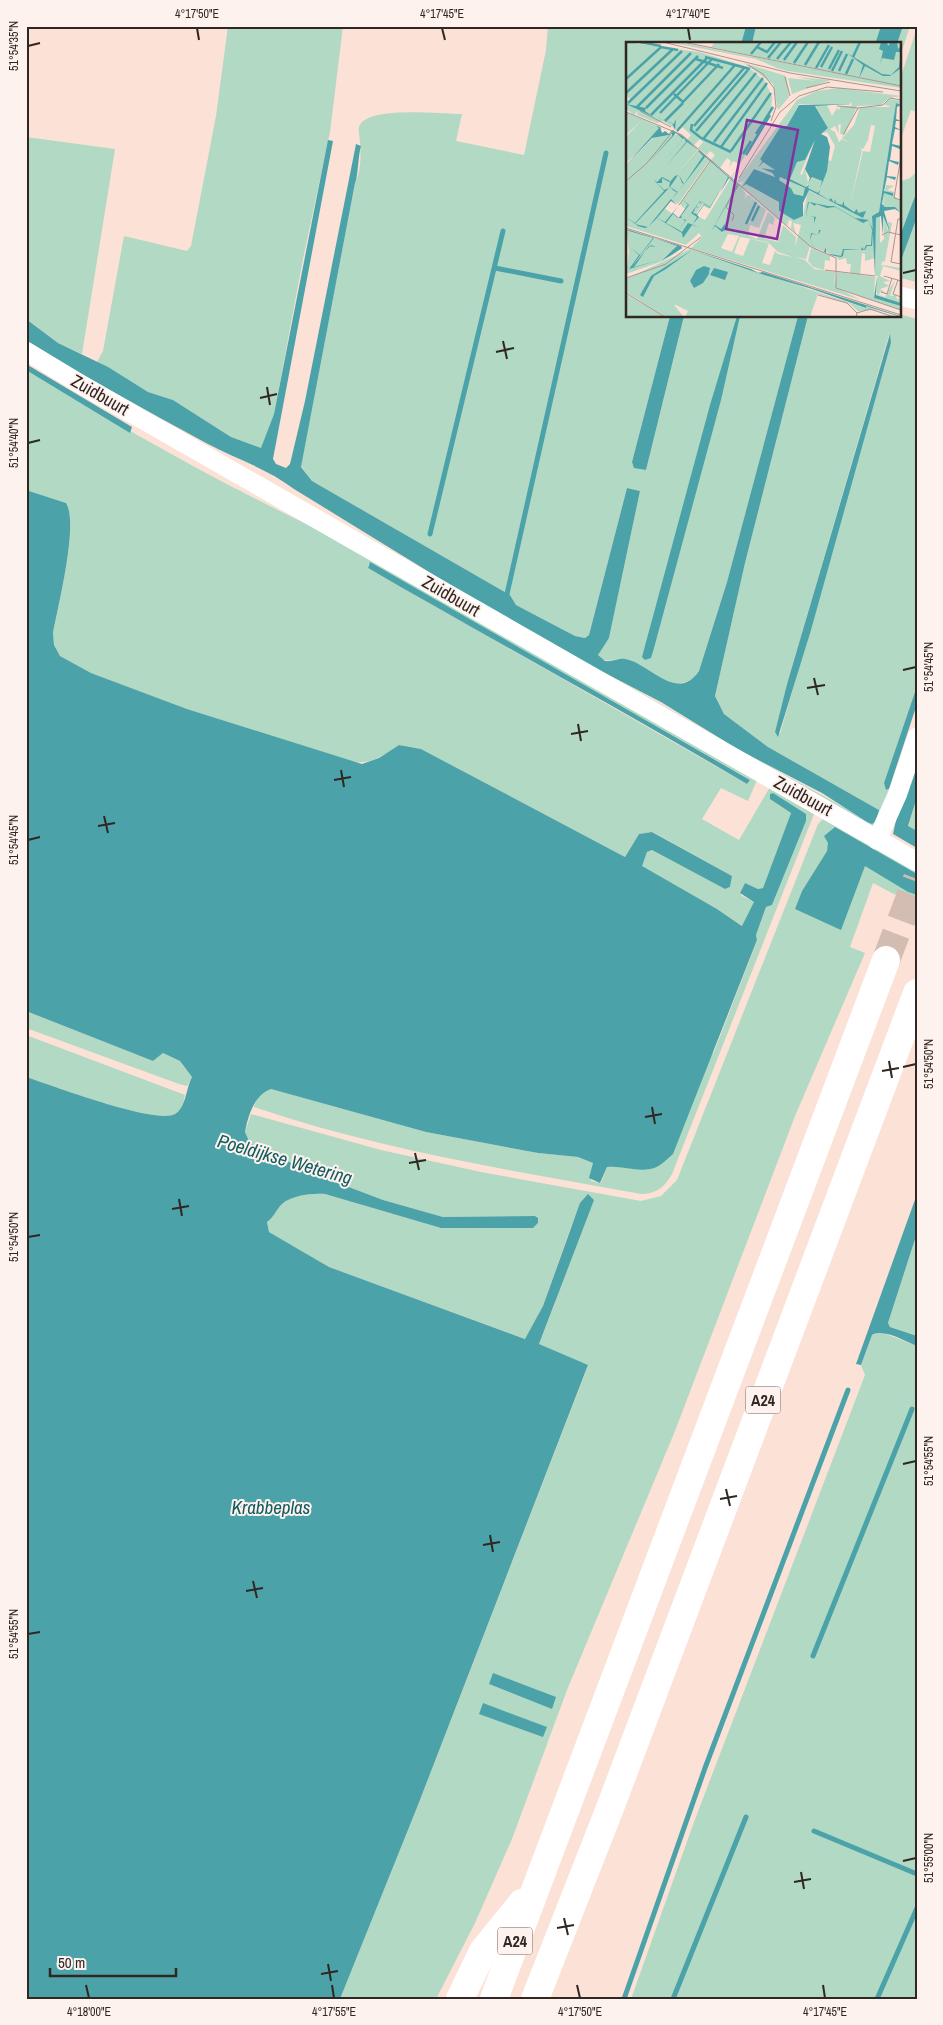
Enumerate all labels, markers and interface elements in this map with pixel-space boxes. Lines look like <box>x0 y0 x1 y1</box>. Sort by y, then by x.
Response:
text: 4°17'50"E <box>175 6 219 22</box>
text: 4°17'45"E <box>420 6 464 22</box>
text: 4°17'40"E <box>666 6 710 22</box>
text: 51°54'35"N <box>6 21 22 71</box>
inset map <box>626 42 900 318</box>
text: 51°54'40"N <box>921 245 937 295</box>
street label: Zuidbuurt <box>67 368 134 421</box>
text: 51°54'40"N <box>6 418 22 468</box>
street label: Zuidbuurt <box>418 569 485 622</box>
text: 51°54'45"N <box>921 642 937 692</box>
street label: Zuidbuurt <box>770 769 837 822</box>
text: 51°54'45"N <box>6 815 22 865</box>
text: 51°54'50"N <box>921 1039 937 1089</box>
water label: Poeldijkse Wetering <box>215 1127 356 1191</box>
text: 51°54'50"N <box>6 1212 22 1262</box>
road number: A24 <box>746 1386 780 1414</box>
text: 51°54'55"N <box>921 1436 937 1486</box>
water label: Krabbeplas <box>232 1494 311 1520</box>
text: 51°54'55"N <box>6 1609 22 1659</box>
text: 51°55'00"N <box>921 1833 937 1883</box>
road number: A24 <box>498 1928 532 1954</box>
scale bar <box>50 1945 176 1977</box>
text: 50 m <box>58 1952 85 1973</box>
text: 4°18'00"E <box>67 2004 111 2020</box>
text: 4°17'55"E <box>312 2004 356 2020</box>
text: 4°17'50"E <box>558 2004 602 2020</box>
text: 4°17'45"E <box>803 2004 847 2020</box>

